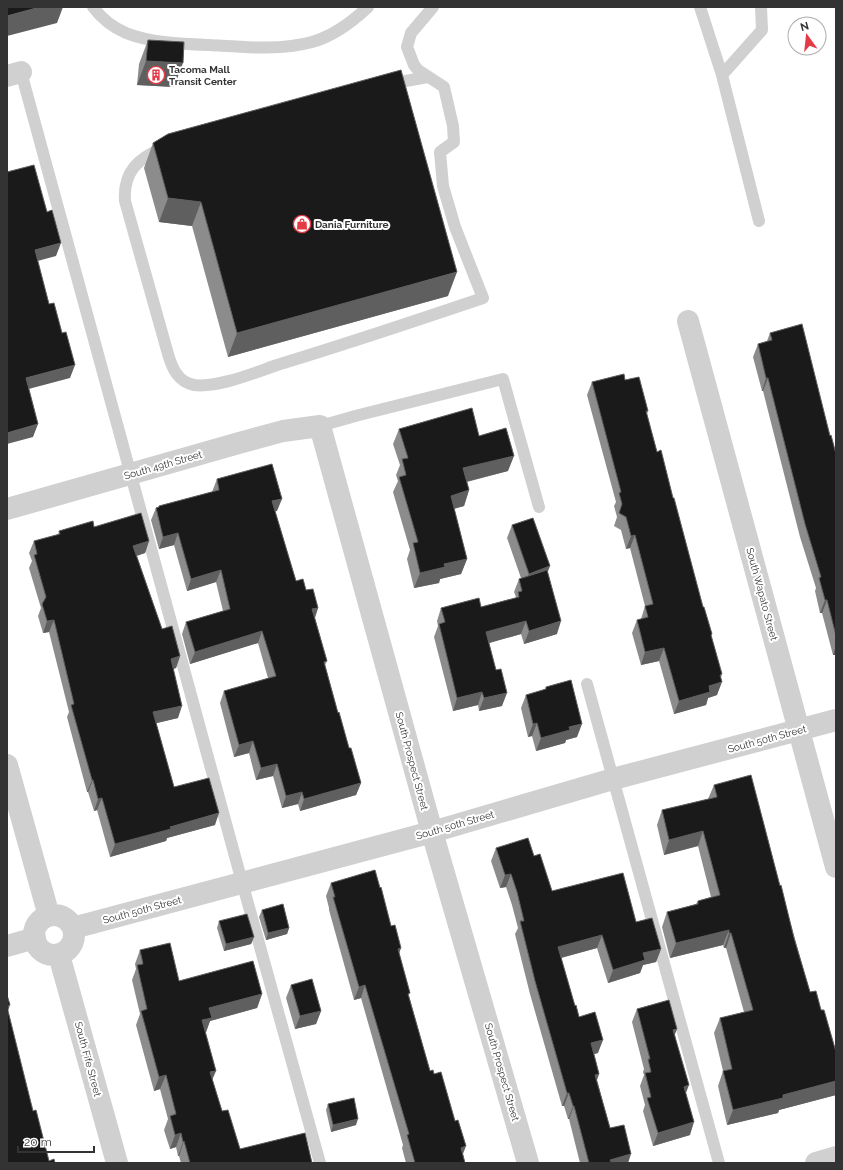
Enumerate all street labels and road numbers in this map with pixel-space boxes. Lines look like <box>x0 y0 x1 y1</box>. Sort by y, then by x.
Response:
street label: South 49th Street <box>123 448 204 481</box>
street label: South Wapato Street <box>744 546 780 642</box>
street label: South Prospect Street <box>394 711 431 812</box>
street label: South 50th Street <box>727 723 808 755</box>
street label: South 50th Street <box>415 808 496 841</box>
street label: South 50th Street <box>102 894 183 926</box>
street label: South Fife Street <box>73 1020 103 1098</box>
street label: South Prospect Street <box>483 1022 521 1123</box>

